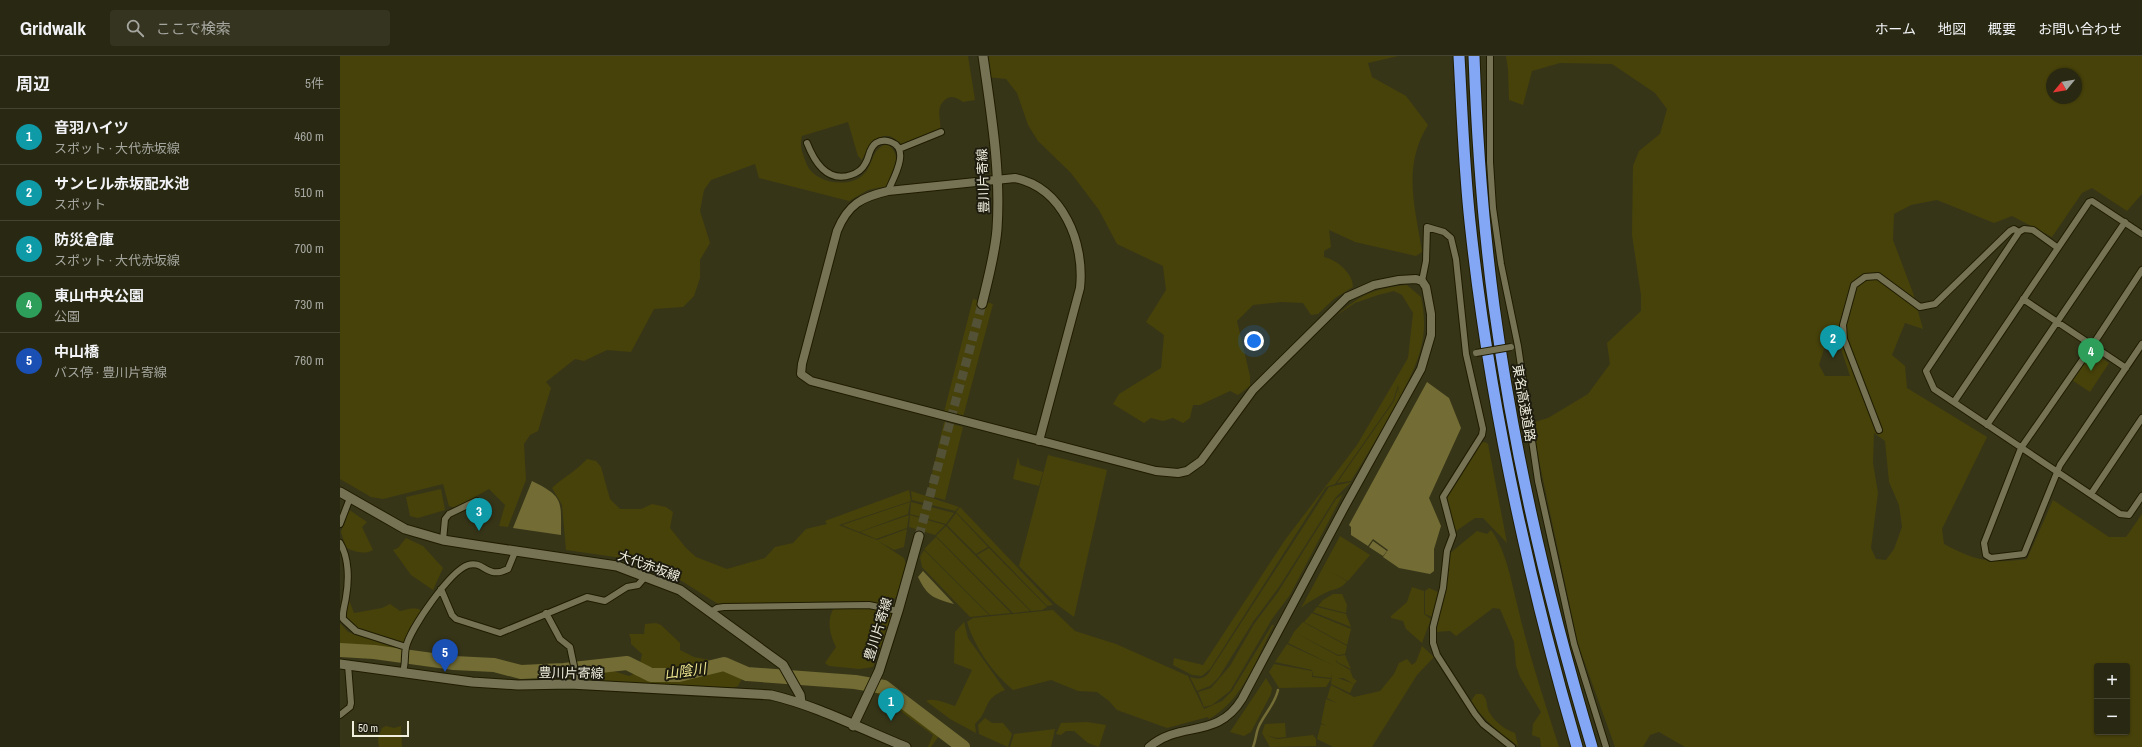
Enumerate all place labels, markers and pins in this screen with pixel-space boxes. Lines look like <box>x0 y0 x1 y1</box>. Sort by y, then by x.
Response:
pin: 2 <box>1820 325 1846 358</box>
pin: 4 <box>2078 338 2104 371</box>
pin: 3 <box>466 498 492 531</box>
pin: 5 <box>432 639 458 672</box>
pin: 1 <box>878 688 904 721</box>

